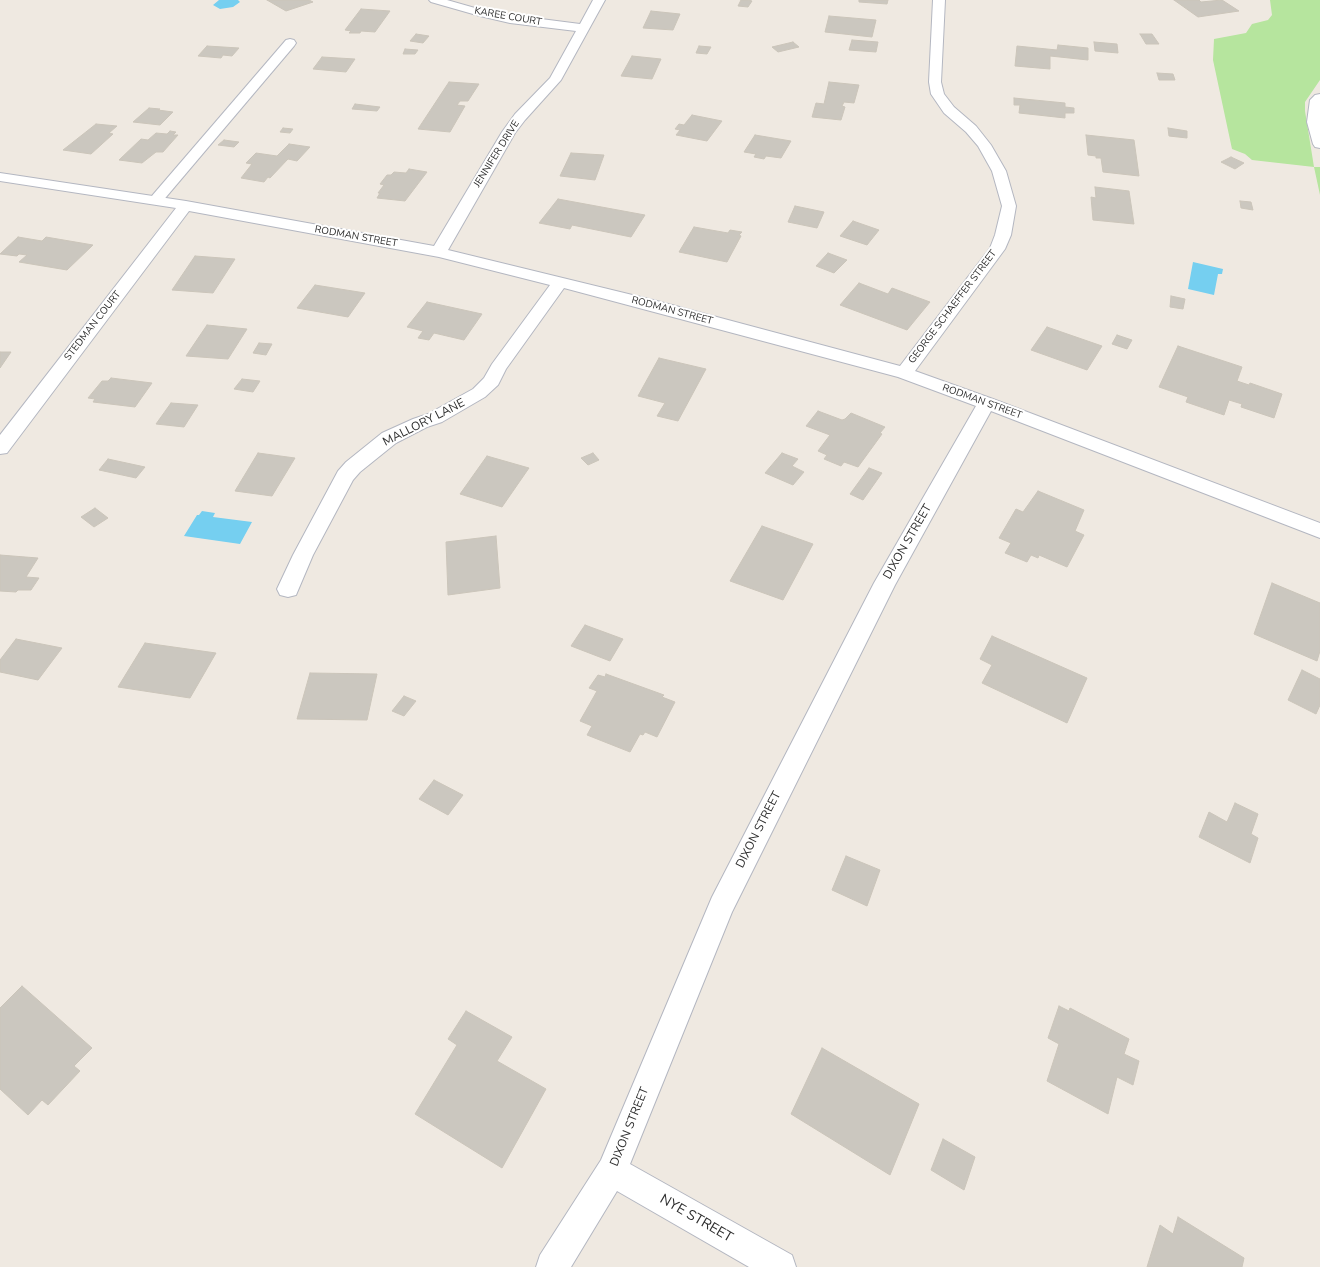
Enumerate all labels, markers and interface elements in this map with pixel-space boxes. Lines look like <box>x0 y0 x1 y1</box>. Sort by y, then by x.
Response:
street label: KAREE COURT <box>473 5 543 29</box>
street label: JENNIFER DRIVE <box>472 118 522 190</box>
street label: RODMAN STREET <box>314 224 398 250</box>
street label: GEORGE SCHAEFFER STREET <box>906 248 1000 366</box>
street label: STEDMAN COURT <box>62 289 124 363</box>
street label: RODMAN STREET <box>630 294 714 328</box>
street label: RODMAN STREET <box>941 382 1023 422</box>
street label: MALLORY LANE <box>381 396 467 450</box>
street label: DIXON STREET <box>881 502 935 582</box>
street label: DIXON STREET <box>733 789 785 871</box>
street label: DIXON STREET <box>608 1085 652 1169</box>
street label: NYE STREET <box>657 1191 735 1247</box>

